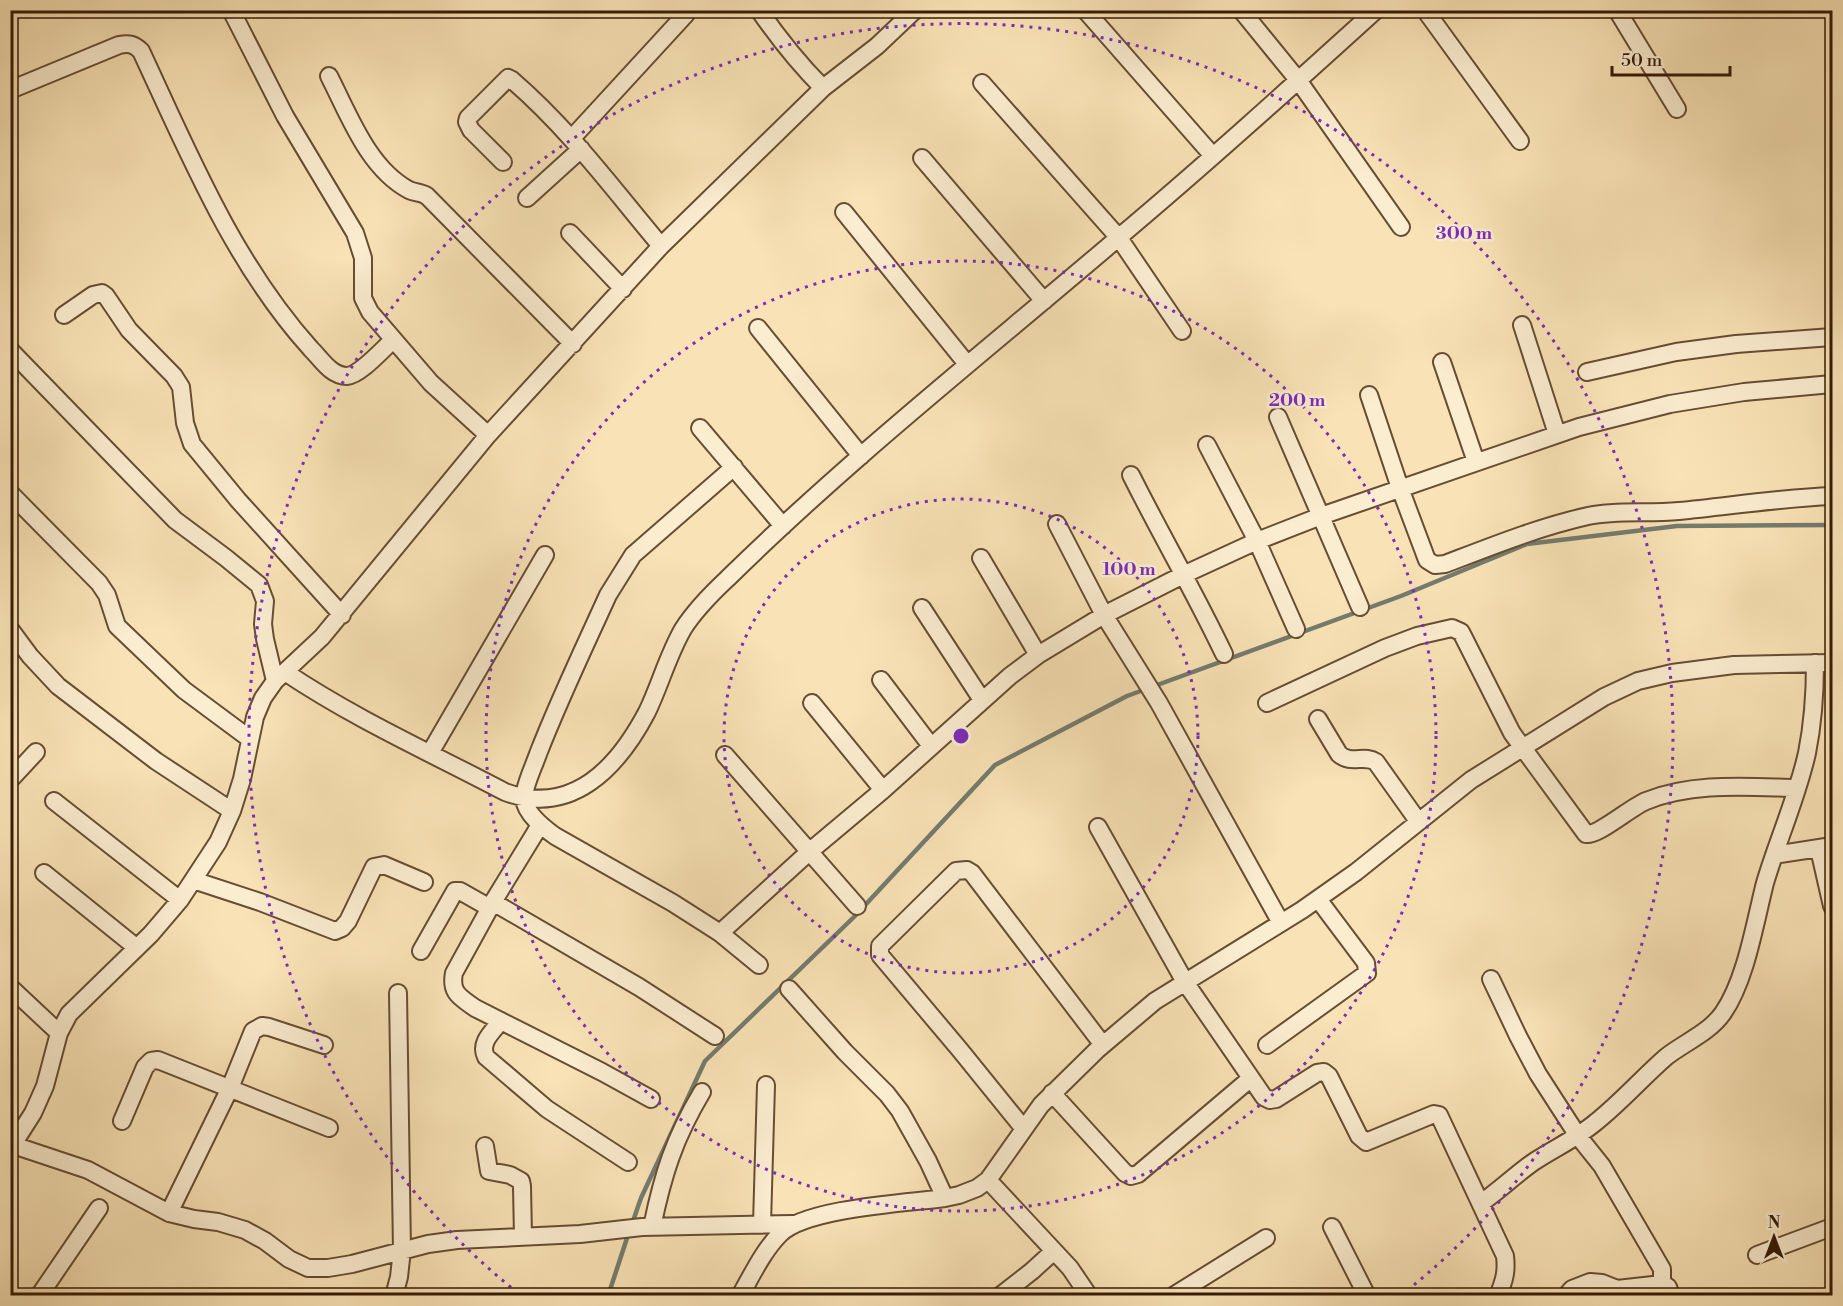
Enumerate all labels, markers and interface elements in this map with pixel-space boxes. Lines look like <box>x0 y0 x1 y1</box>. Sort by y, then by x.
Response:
scale bar <box>1612 39 1730 77</box>
text: 50 m <box>1621 49 1663 72</box>
text: 300 m <box>1436 222 1493 245</box>
text: 200 m <box>1269 389 1326 412</box>
text: 100 m <box>1102 558 1156 581</box>
centre of rings <box>951 726 971 746</box>
north arrow <box>1744 1207 1804 1267</box>
text: N <box>1768 1213 1781 1233</box>

